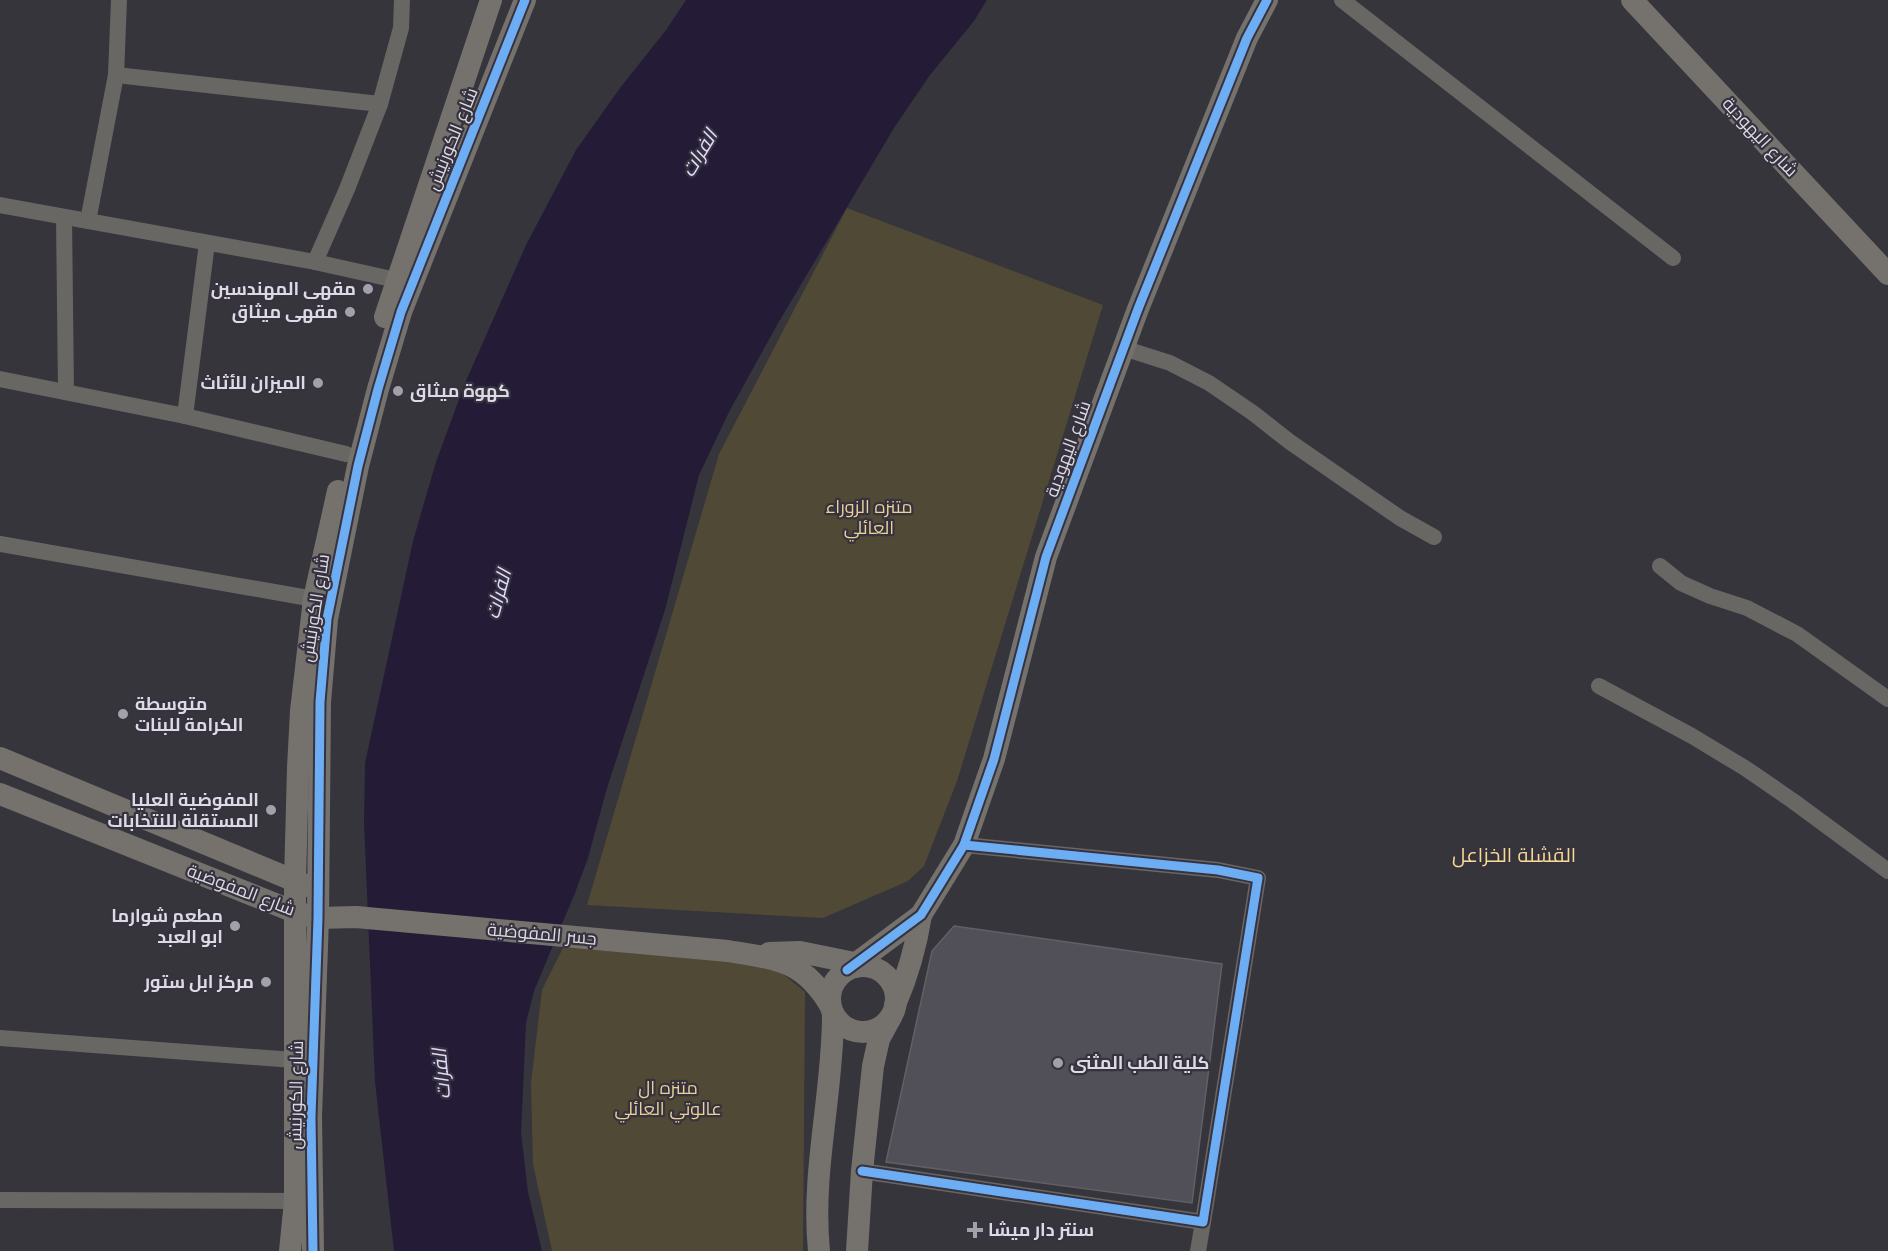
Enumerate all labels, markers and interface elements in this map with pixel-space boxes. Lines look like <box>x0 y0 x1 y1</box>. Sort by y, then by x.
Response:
street label: شارع الكورنيش <box>420 84 484 194</box>
street label: شارع اليهودية <box>1717 91 1804 182</box>
water label: الفرات <box>674 122 725 182</box>
place label: مقهى المهندسين <box>211 276 356 301</box>
marker: مقهى المهندسين <box>361 282 375 296</box>
place label: مقهى ميثاق <box>232 299 338 324</box>
marker: مقهى ميثاق <box>343 305 357 319</box>
place label: الميزان للأثاث <box>201 370 306 395</box>
marker: الميزان للأثاث <box>311 376 325 390</box>
place label: كهوة ميثاق <box>410 378 510 403</box>
marker: كهوة ميثاق <box>391 384 405 398</box>
street label: شارع اليهودية <box>1039 397 1097 501</box>
park label: متنزه الزوراء العائلي <box>825 494 913 542</box>
street label: شارع الكورنيش <box>294 552 335 664</box>
water label: الفرات <box>478 563 519 622</box>
place label: متوسطة الكرامة للبنات <box>135 691 243 737</box>
marker: متوسطة الكرامة للبنات <box>116 707 130 721</box>
place label: المفوضية العليا المستقلة للنتخابات <box>108 787 259 833</box>
marker: المفوضية العليا المستقلة للنتخابات <box>264 803 278 817</box>
district label: القشلة الخزاعل <box>1452 841 1576 869</box>
street label: شارع المفوضية <box>183 857 299 922</box>
place label: مطعم شوارما ابو العبد <box>111 903 223 949</box>
street label: جسر المفوضية <box>486 916 598 951</box>
marker: مطعم شوارما ابو العبد <box>228 919 242 933</box>
place label: مركز ابل ستور <box>143 969 254 994</box>
marker: مركز ابل ستور <box>259 975 273 989</box>
street label: شارع الكورنيش <box>282 1040 309 1150</box>
water label: الفرات <box>425 1045 457 1101</box>
place label: كلية الطب المثنى <box>1070 1050 1209 1075</box>
marker: كلية الطب المثنى <box>1051 1056 1065 1070</box>
park label: متنزه ال عالوتي العائلي <box>614 1075 722 1123</box>
place label: سنتر دار ميشا <box>988 1217 1094 1242</box>
marker: سنتر دار ميشا <box>966 1221 984 1239</box>

